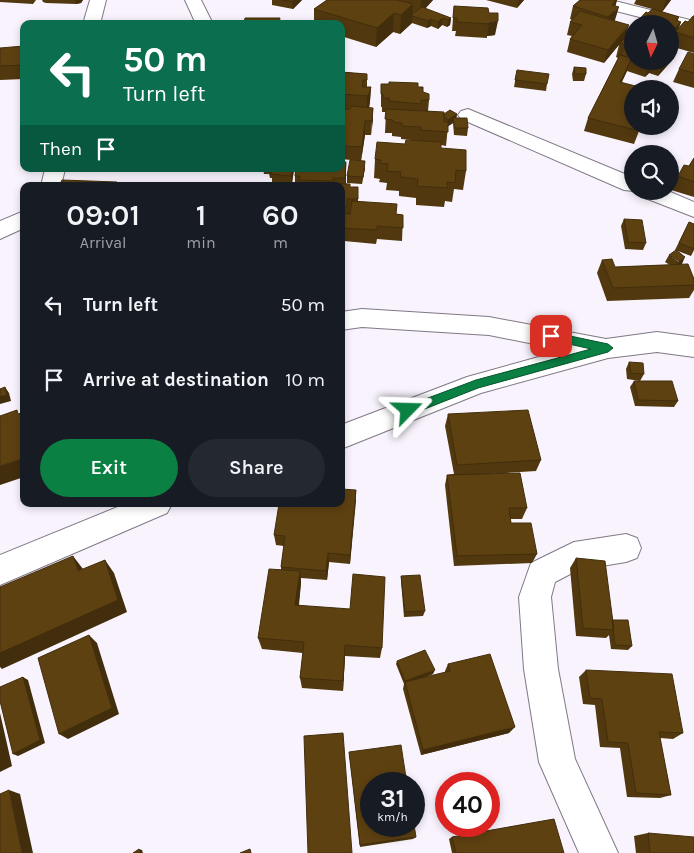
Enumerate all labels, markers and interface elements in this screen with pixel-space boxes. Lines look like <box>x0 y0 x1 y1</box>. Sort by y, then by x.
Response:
north arrow <box>624 15 679 70</box>
map controls <box>624 15 679 200</box>
text: 50 m <box>123 39 208 80</box>
icon: left <box>40 40 105 105</box>
button: sound <box>624 80 679 135</box>
text: Turn left <box>123 81 206 107</box>
icon: arrive <box>92 135 120 163</box>
text: Then <box>40 138 82 160</box>
button: search <box>624 145 679 200</box>
text: 09:01 <box>66 197 140 233</box>
text: 1 <box>196 197 206 233</box>
text: 60 <box>262 197 299 233</box>
text: Arrival <box>80 233 127 252</box>
text: min <box>186 233 216 252</box>
text: m <box>273 233 288 252</box>
icon: left <box>40 291 68 319</box>
text: Turn left <box>83 294 158 316</box>
text: 50 m <box>281 294 325 316</box>
pin <box>530 315 572 357</box>
icon: arrive <box>537 322 565 350</box>
icon: arrive <box>40 366 68 394</box>
text: Arrive at destination <box>83 369 269 391</box>
text: 10 m <box>285 369 325 391</box>
position arrow <box>381 383 433 435</box>
button: Exit <box>40 439 178 497</box>
button: Share <box>188 439 325 497</box>
speed limit sign: 40 <box>435 772 500 837</box>
text: 31 <box>380 784 405 813</box>
text: km/h <box>377 810 408 824</box>

